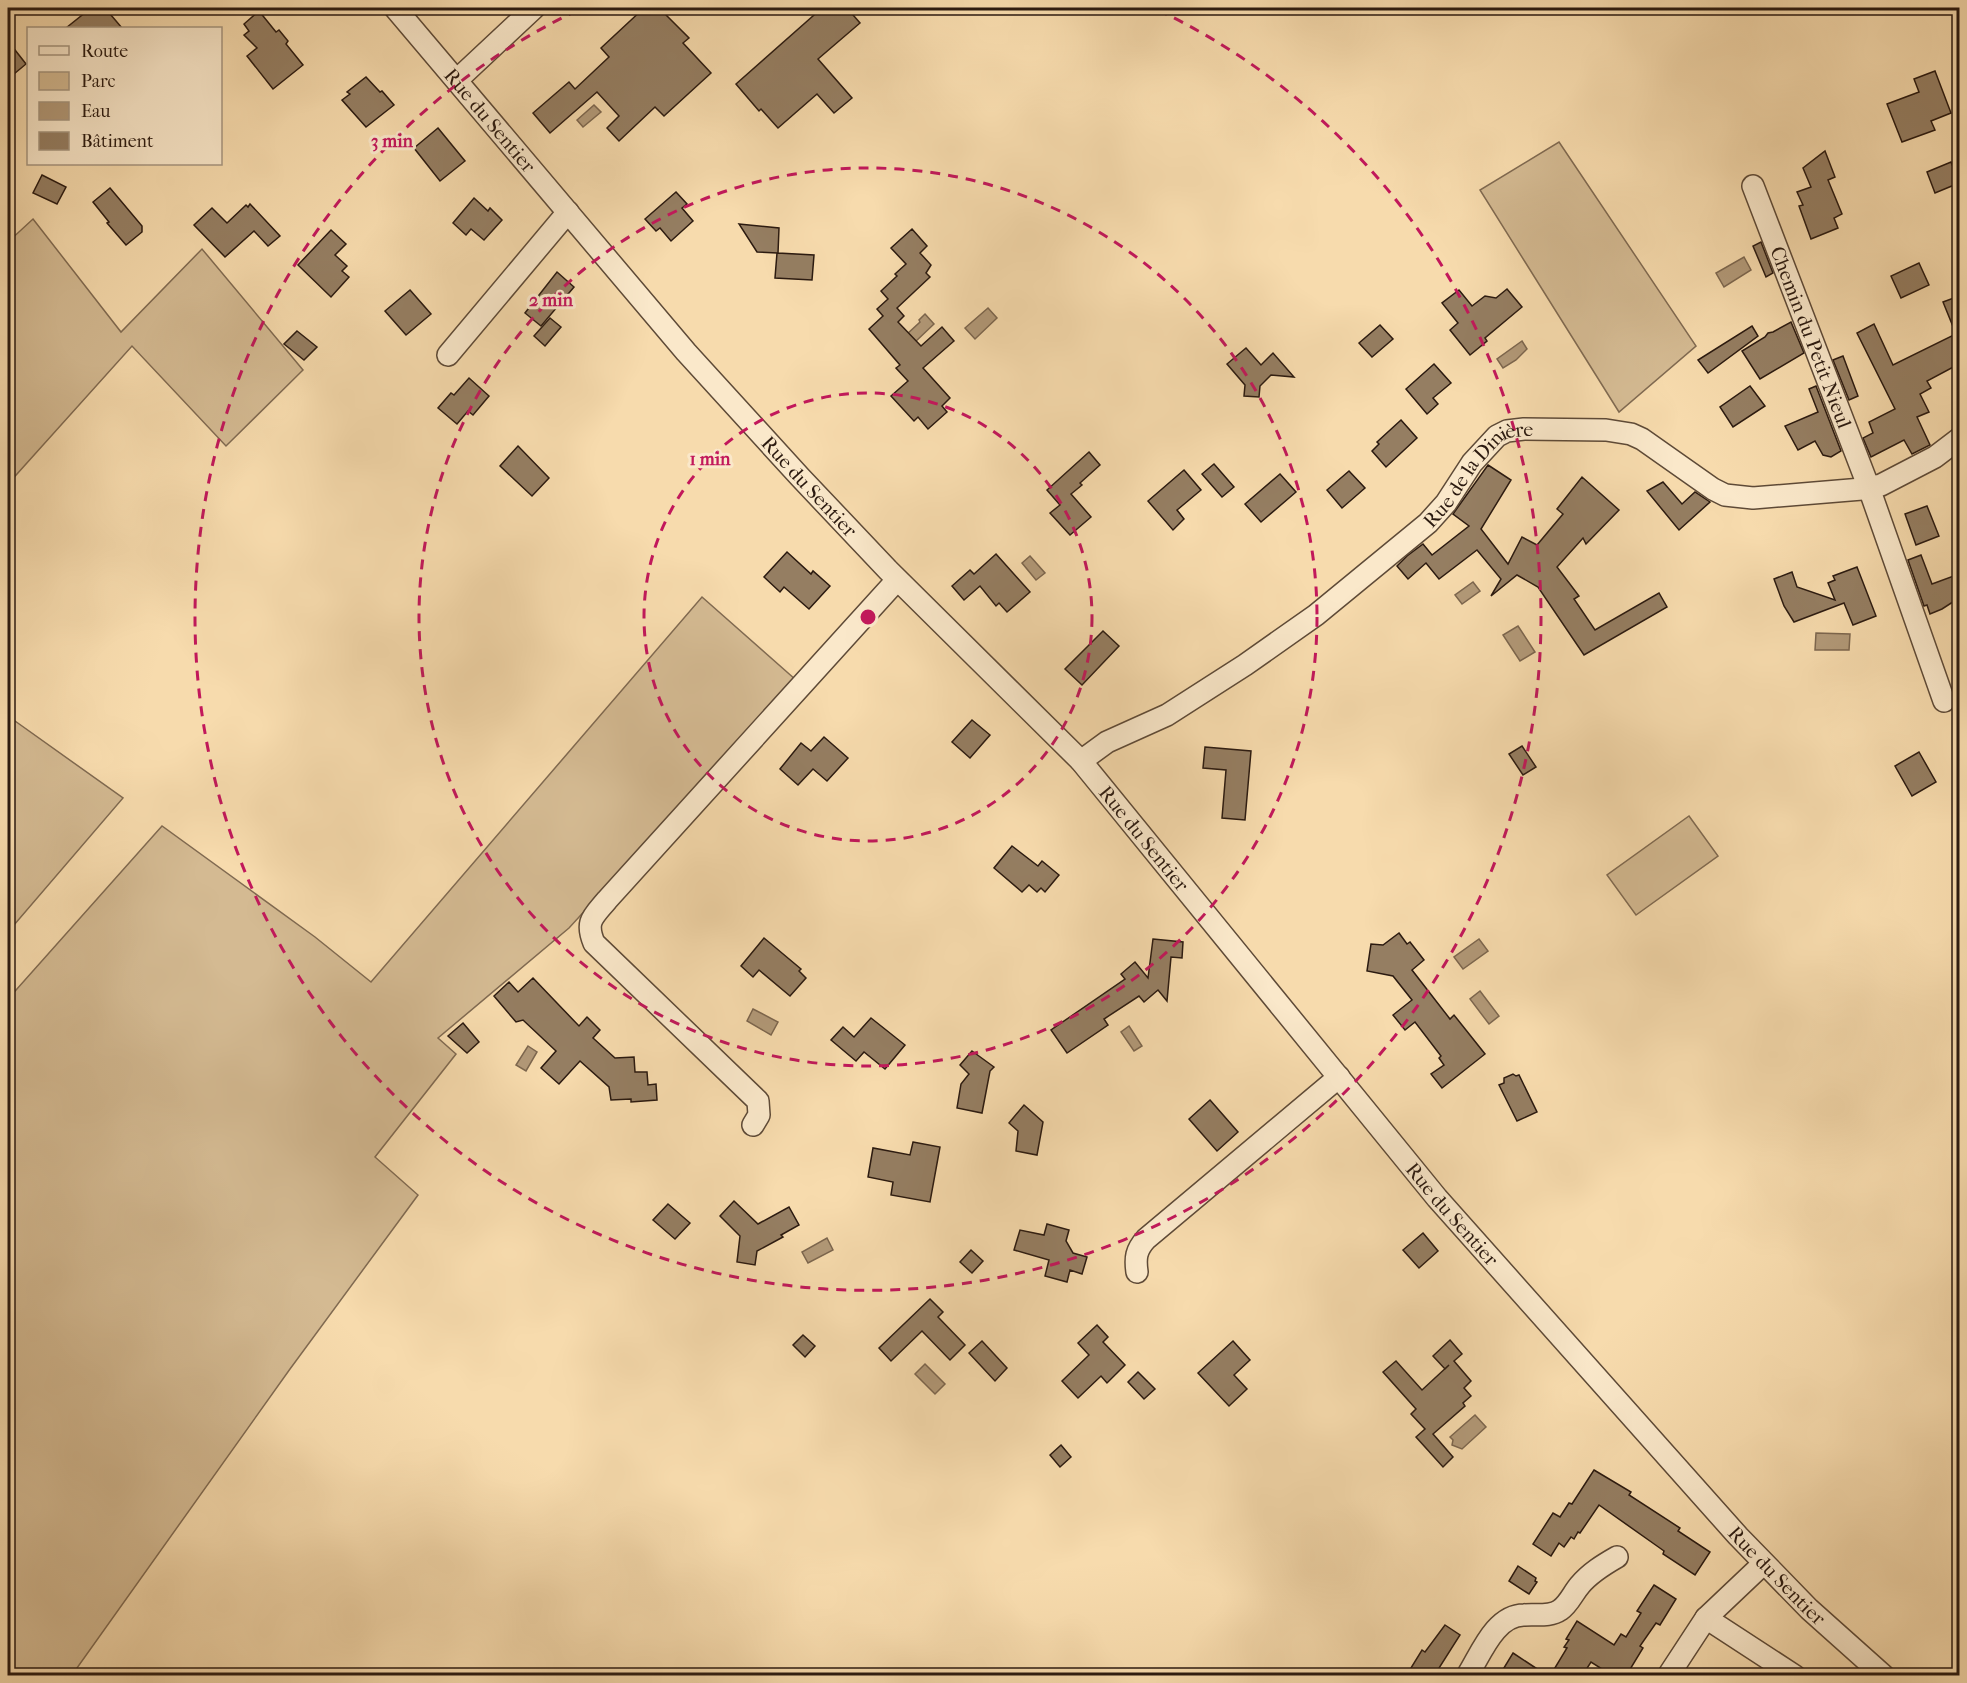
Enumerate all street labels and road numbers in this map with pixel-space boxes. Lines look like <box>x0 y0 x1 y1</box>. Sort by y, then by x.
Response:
street label: Rue du Sentier <box>439 64 541 177</box>
street label: Chemin du Petit Nieul <box>1766 243 1857 432</box>
street label: Rue de la Dinière <box>1418 417 1533 532</box>
street label: Rue du Sentier <box>757 431 862 542</box>
street label: Rue du Sentier <box>1094 781 1194 896</box>
street label: Rue du Sentier <box>1401 1158 1504 1271</box>
street label: Rue du Sentier <box>1723 1522 1831 1630</box>

